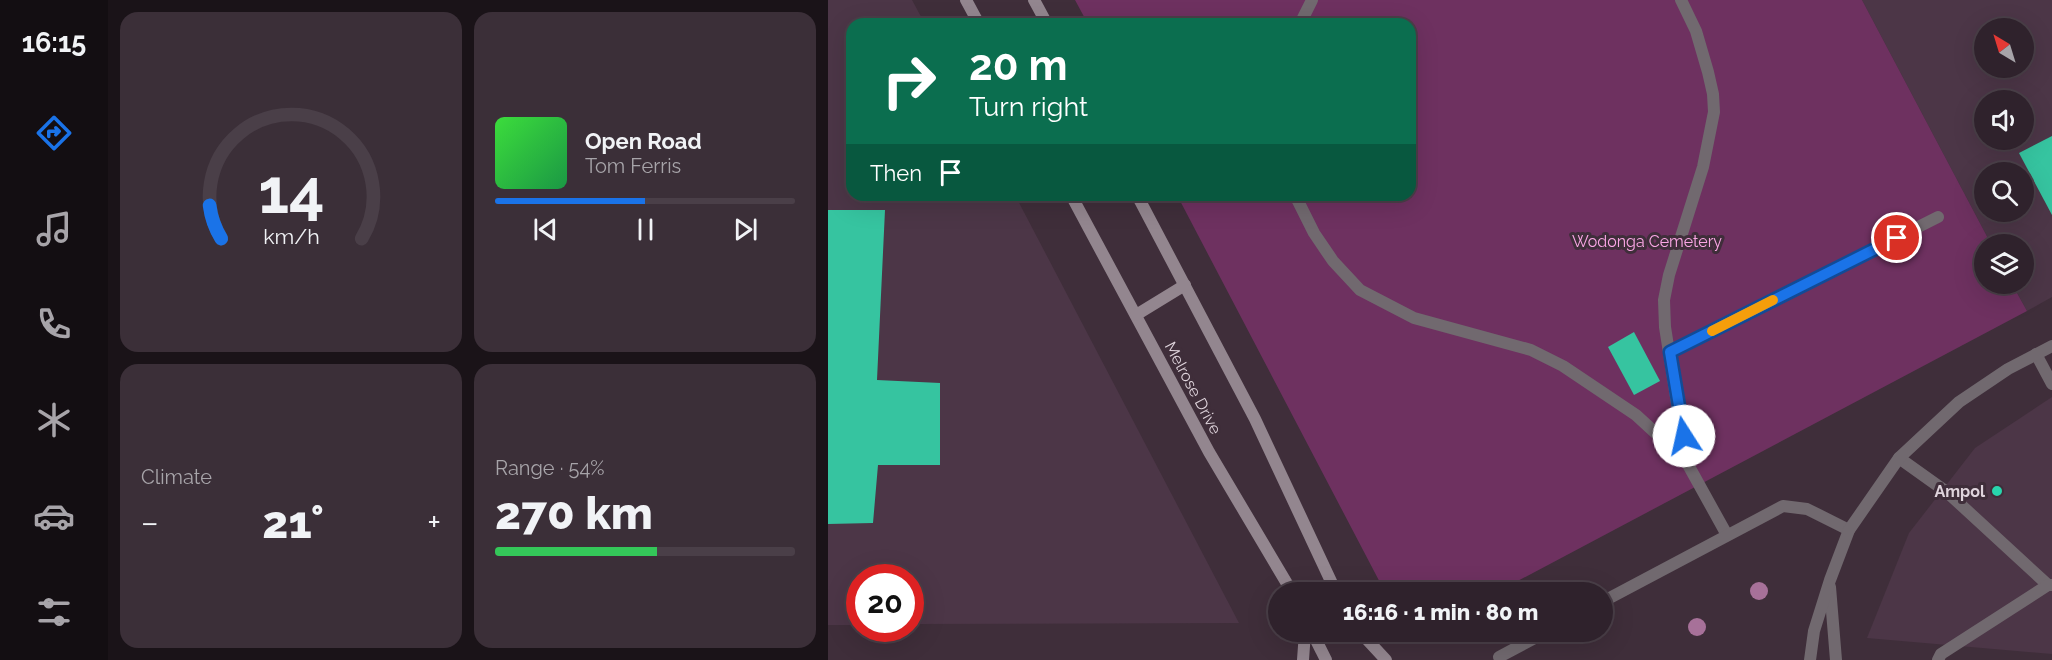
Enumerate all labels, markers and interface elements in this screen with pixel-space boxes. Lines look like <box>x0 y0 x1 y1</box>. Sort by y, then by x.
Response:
north arrow <box>1974 18 2034 78</box>
map controls <box>1974 18 2034 294</box>
text: 16:15 <box>22 27 86 58</box>
text: 20 m <box>969 41 1068 90</box>
icon: right <box>870 42 948 120</box>
button: sound <box>1974 90 2034 150</box>
text: Turn right <box>969 91 1088 122</box>
icon: directions <box>33 112 75 154</box>
text: Open Road <box>585 128 702 154</box>
text: 14 <box>258 154 324 228</box>
text: Tom Ferris <box>585 154 681 178</box>
icon: arrive <box>934 156 967 189</box>
text: Then <box>870 160 922 186</box>
button: search <box>1974 162 2034 222</box>
icon: music <box>33 208 75 250</box>
pin <box>1871 212 1922 263</box>
icon: previous <box>529 213 562 246</box>
icon: pause <box>629 213 662 246</box>
icon: next <box>729 213 762 246</box>
icon: arrive <box>1880 221 1913 254</box>
text: km/h <box>263 224 319 249</box>
park label: Wodonga Cemetery <box>1572 232 1722 251</box>
button: layers <box>1974 234 2034 294</box>
icon: phone <box>33 303 75 345</box>
street label: Melrose Drive <box>1161 339 1225 437</box>
icon: climate <box>33 399 75 441</box>
position arrow <box>1652 404 1716 468</box>
text: Range · 54% <box>495 456 605 480</box>
text: Climate <box>141 465 212 489</box>
place label: Ampol <box>1934 482 1986 501</box>
marker: Ampol <box>1990 484 2004 498</box>
text: 270 km <box>495 487 653 540</box>
icon: car <box>33 495 75 537</box>
text: 21° <box>262 496 324 549</box>
text: − <box>141 503 159 542</box>
text: + <box>427 503 441 542</box>
speed limit sign: 20 <box>846 564 924 642</box>
icon: filters <box>33 591 75 633</box>
text: 16:16 · 1 min · 80 m <box>1343 599 1538 625</box>

